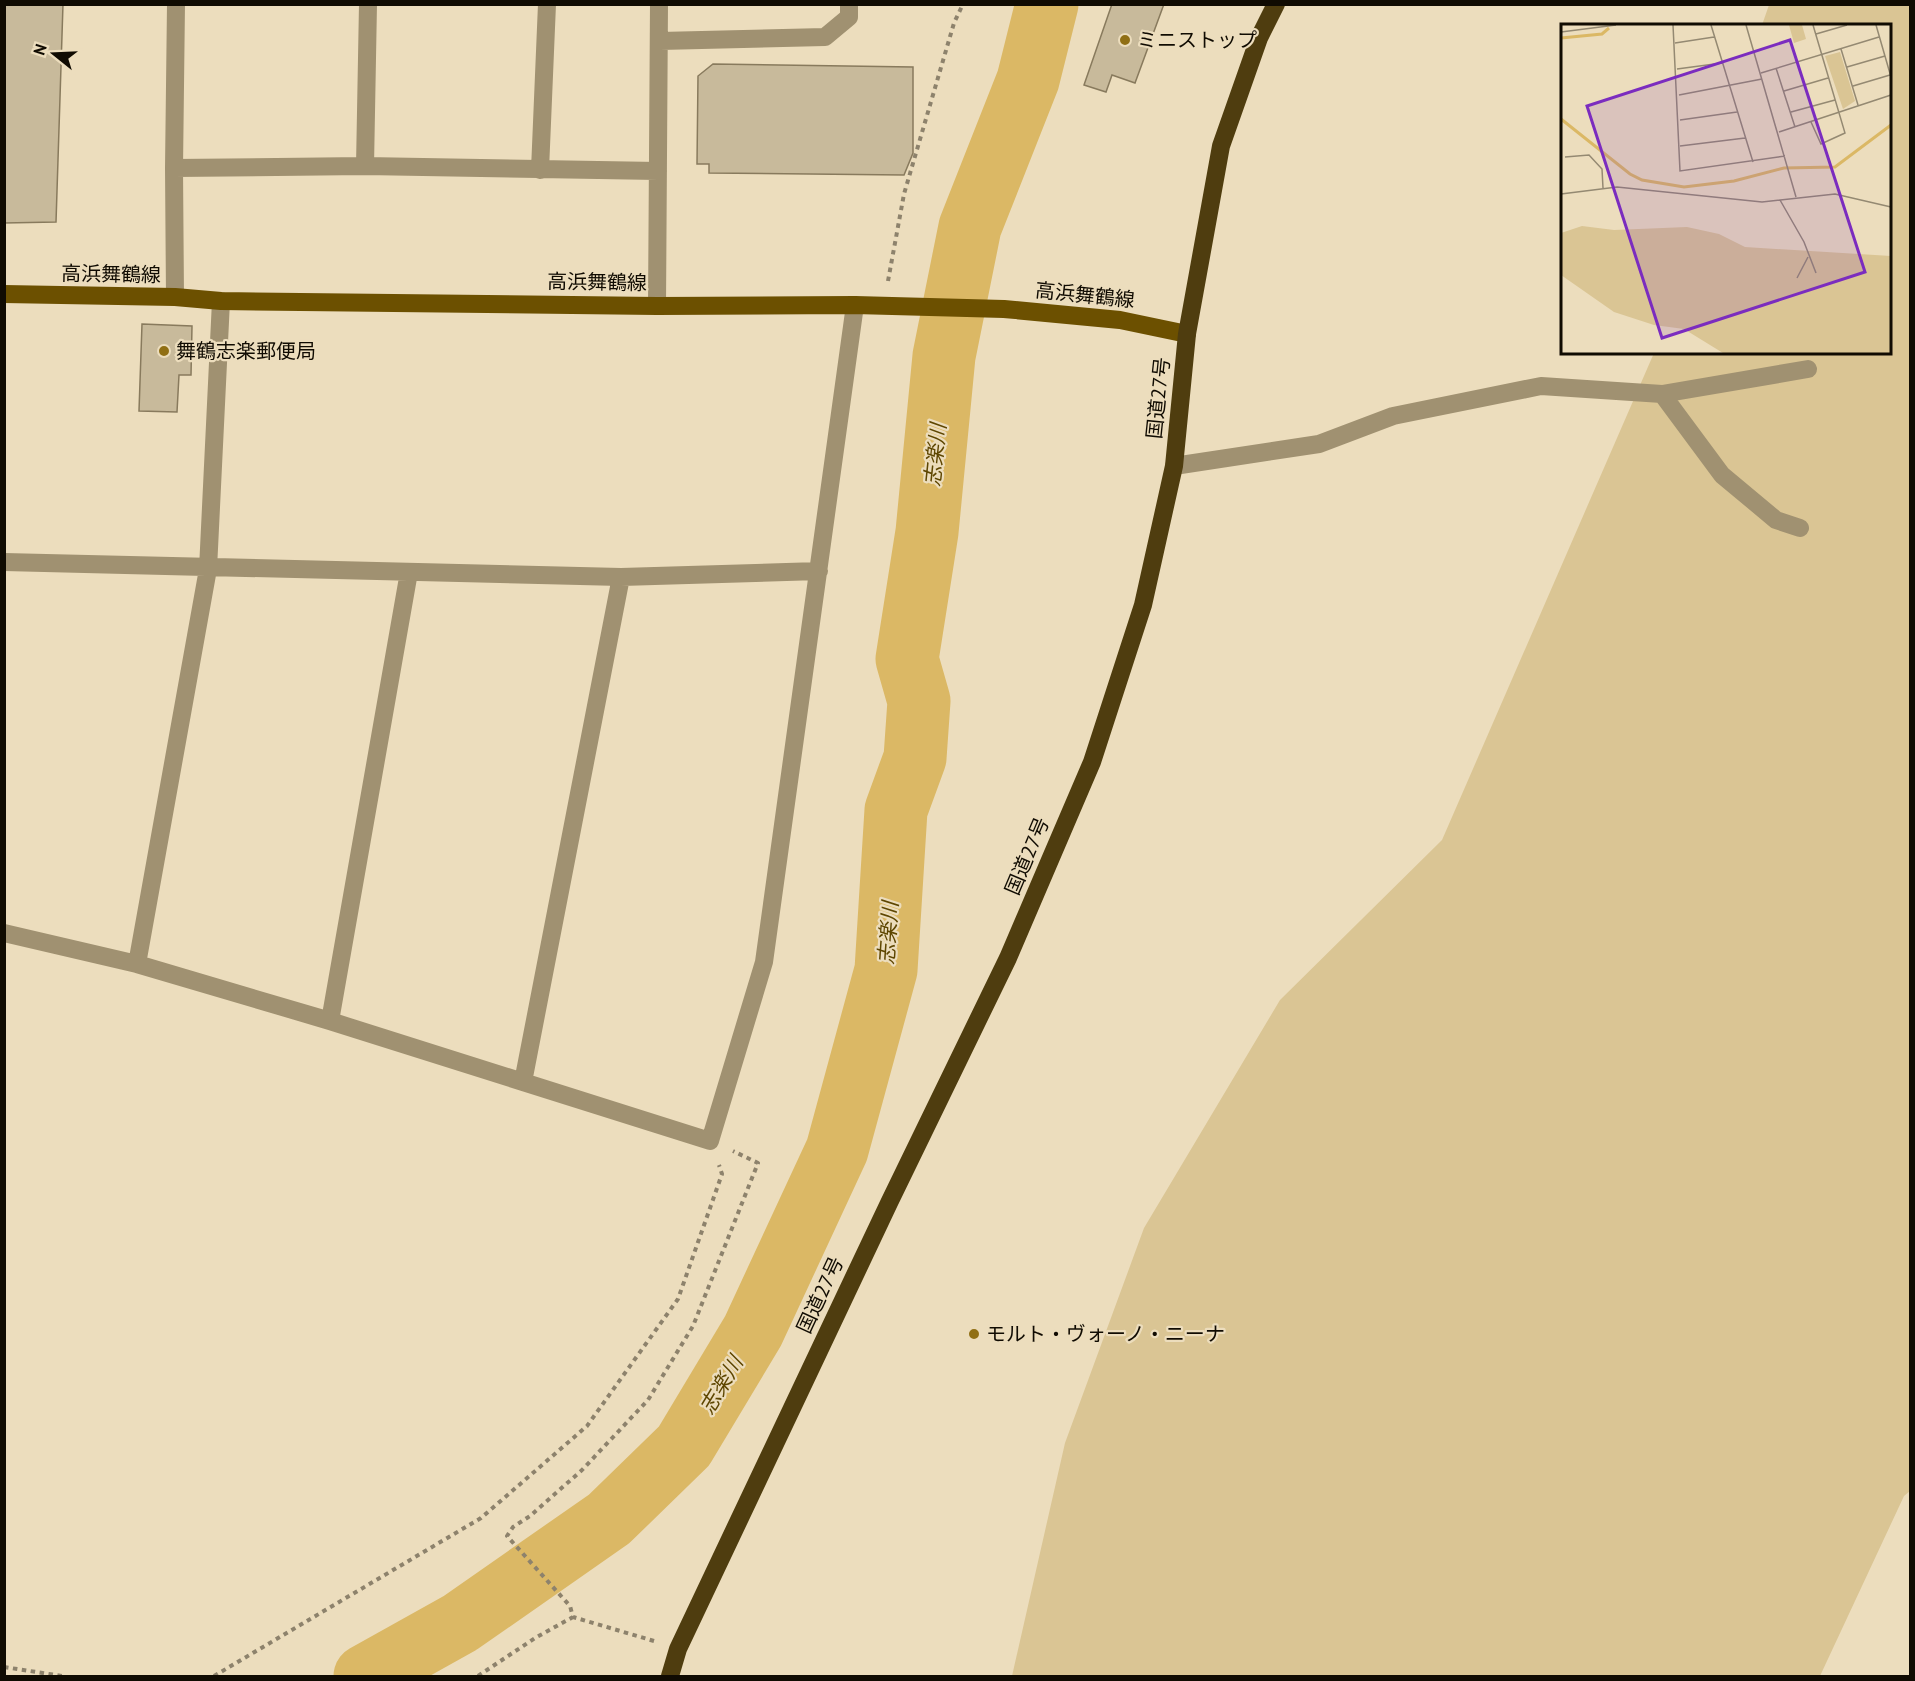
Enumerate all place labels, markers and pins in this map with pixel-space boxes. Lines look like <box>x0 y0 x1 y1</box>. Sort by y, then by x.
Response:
place label: ミニストップ <box>1137 27 1257 53</box>
marker: ミニストップ <box>1118 33 1132 47</box>
place label: 舞鶴志楽郵便局 <box>176 338 316 364</box>
marker: 舞鶴志楽郵便局 <box>157 344 171 358</box>
place label: モルト・ヴォーノ・ニーナ <box>986 1321 1225 1347</box>
marker: モルト・ヴォーノ・ニーナ <box>967 1327 981 1341</box>

